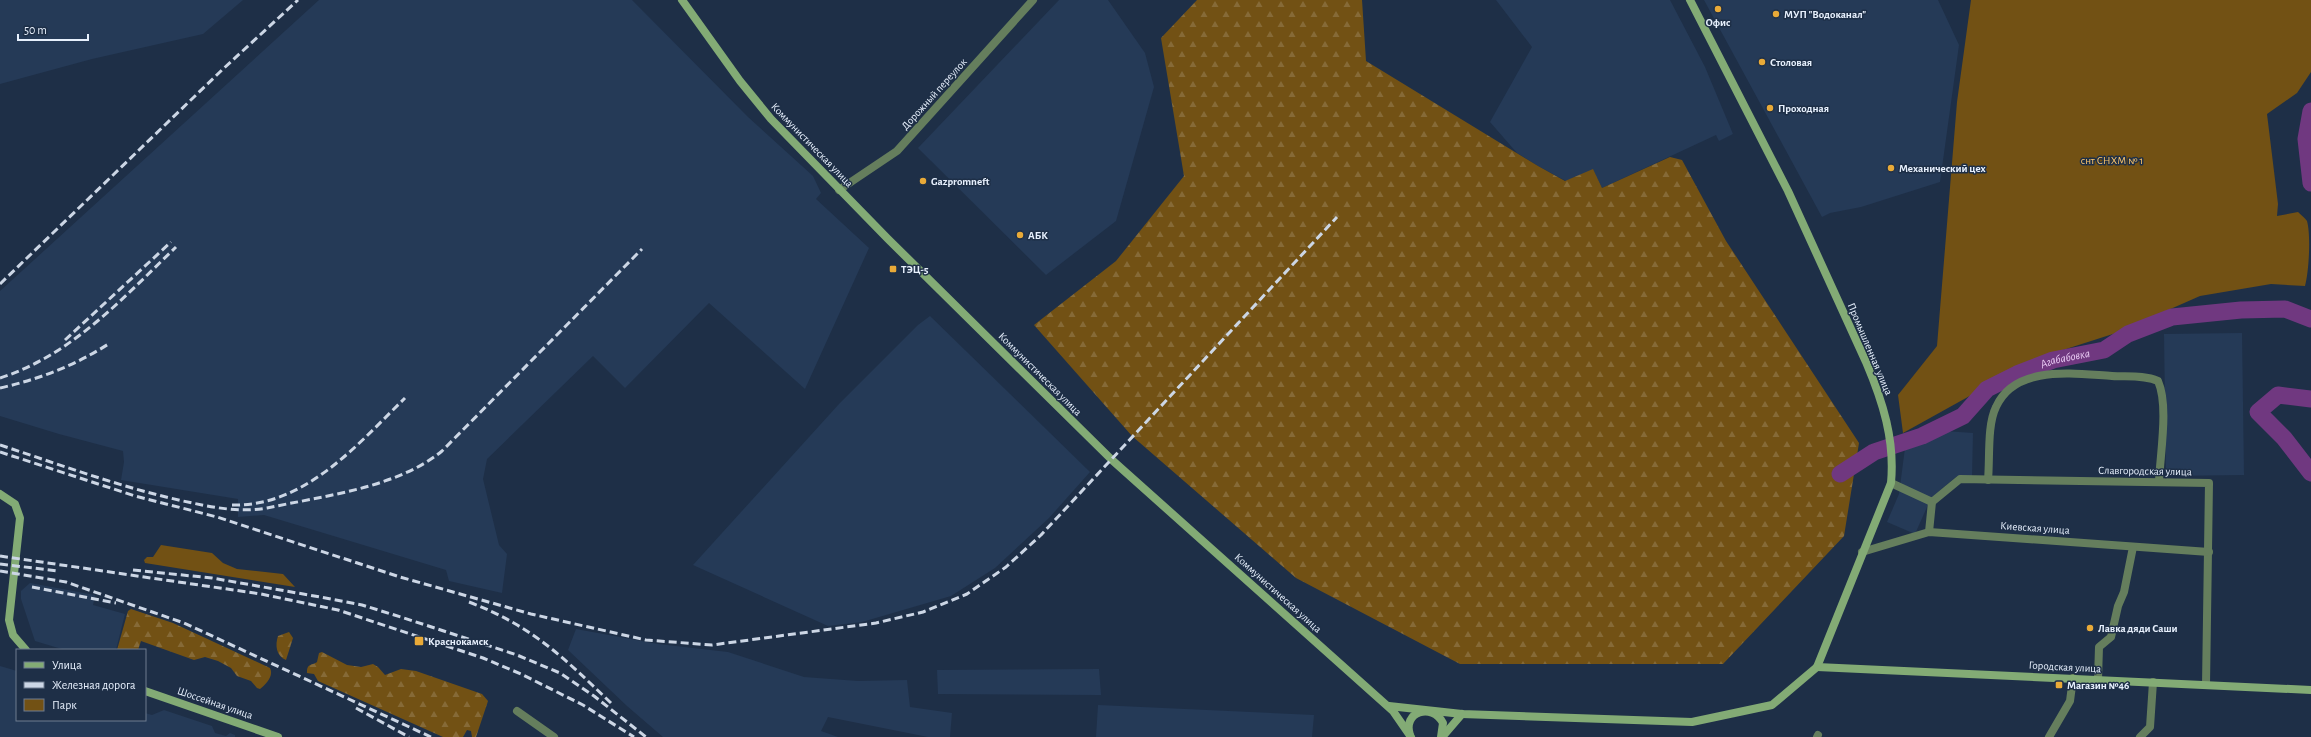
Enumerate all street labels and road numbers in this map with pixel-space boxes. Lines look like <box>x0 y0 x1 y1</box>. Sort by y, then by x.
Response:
street label: Дорожный переулок <box>899 56 969 132</box>
street label: Коммунистическая улица <box>769 101 855 189</box>
street label: Промышленная улица <box>1846 301 1894 397</box>
street label: Коммунистическая улица <box>996 330 1084 418</box>
street label: Славгородская улица <box>2098 465 2192 477</box>
street label: Киевская улица <box>2000 520 2070 536</box>
street label: Коммунистическая улица <box>1233 551 1323 635</box>
street label: Городская улица <box>2028 660 2102 674</box>
street label: Шоссейная улица <box>176 685 254 721</box>

